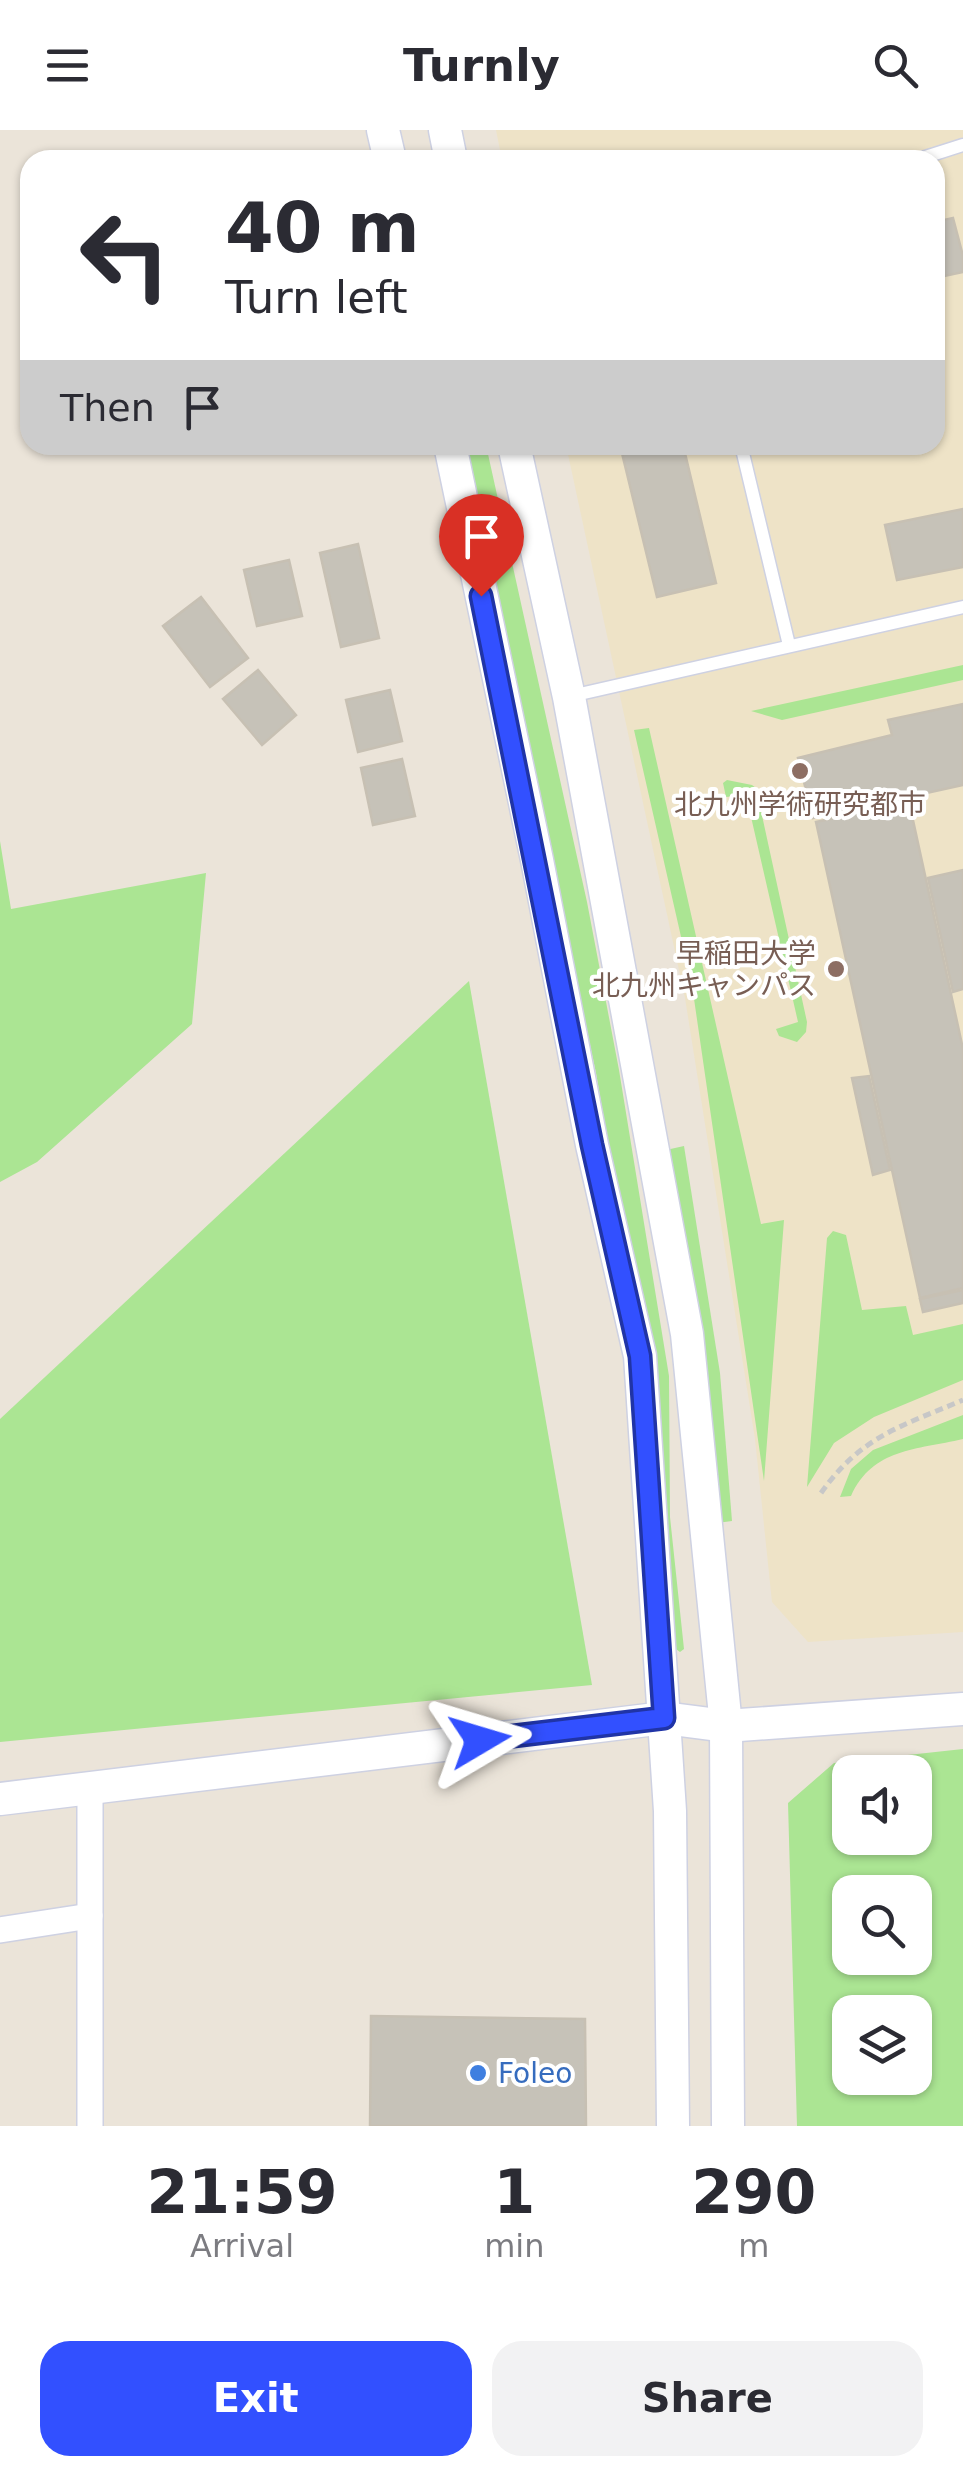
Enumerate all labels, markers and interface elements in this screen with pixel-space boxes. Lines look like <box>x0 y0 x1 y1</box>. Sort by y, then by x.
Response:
icon: menu <box>40 38 95 93</box>
icon: search <box>868 38 923 93</box>
text: Turnly <box>403 39 560 92</box>
text: 40 m <box>225 187 420 269</box>
icon: left <box>60 190 190 320</box>
text: Turn left <box>225 271 408 324</box>
icon: arrive <box>175 380 230 435</box>
text: Then <box>60 386 155 430</box>
pin <box>439 494 524 597</box>
icon: arrive <box>454 509 509 564</box>
marker: 北九州学術研究都市 <box>789 760 811 782</box>
place label: 北九州学術研究都市 <box>674 788 926 821</box>
place label: 早稲田大学 北九州キャンパス <box>592 937 816 1002</box>
marker: 早稲田大学 北九州キャンパス <box>825 958 847 980</box>
position arrow <box>428 1688 532 1792</box>
map controls <box>832 1755 932 2095</box>
button: sound <box>832 1755 932 1855</box>
button: search <box>832 1875 932 1975</box>
button: layers <box>832 1995 932 2095</box>
place label: Foleo <box>498 2057 572 2090</box>
marker: Foleo <box>467 2062 489 2084</box>
text: 21:59 <box>147 2157 338 2227</box>
text: 1 <box>493 2157 535 2227</box>
text: 290 <box>691 2157 816 2227</box>
text: Arrival <box>190 2227 294 2265</box>
text: min <box>484 2227 545 2265</box>
text: m <box>738 2227 769 2265</box>
button: Exit <box>40 2341 472 2456</box>
button: Share <box>492 2341 923 2456</box>

